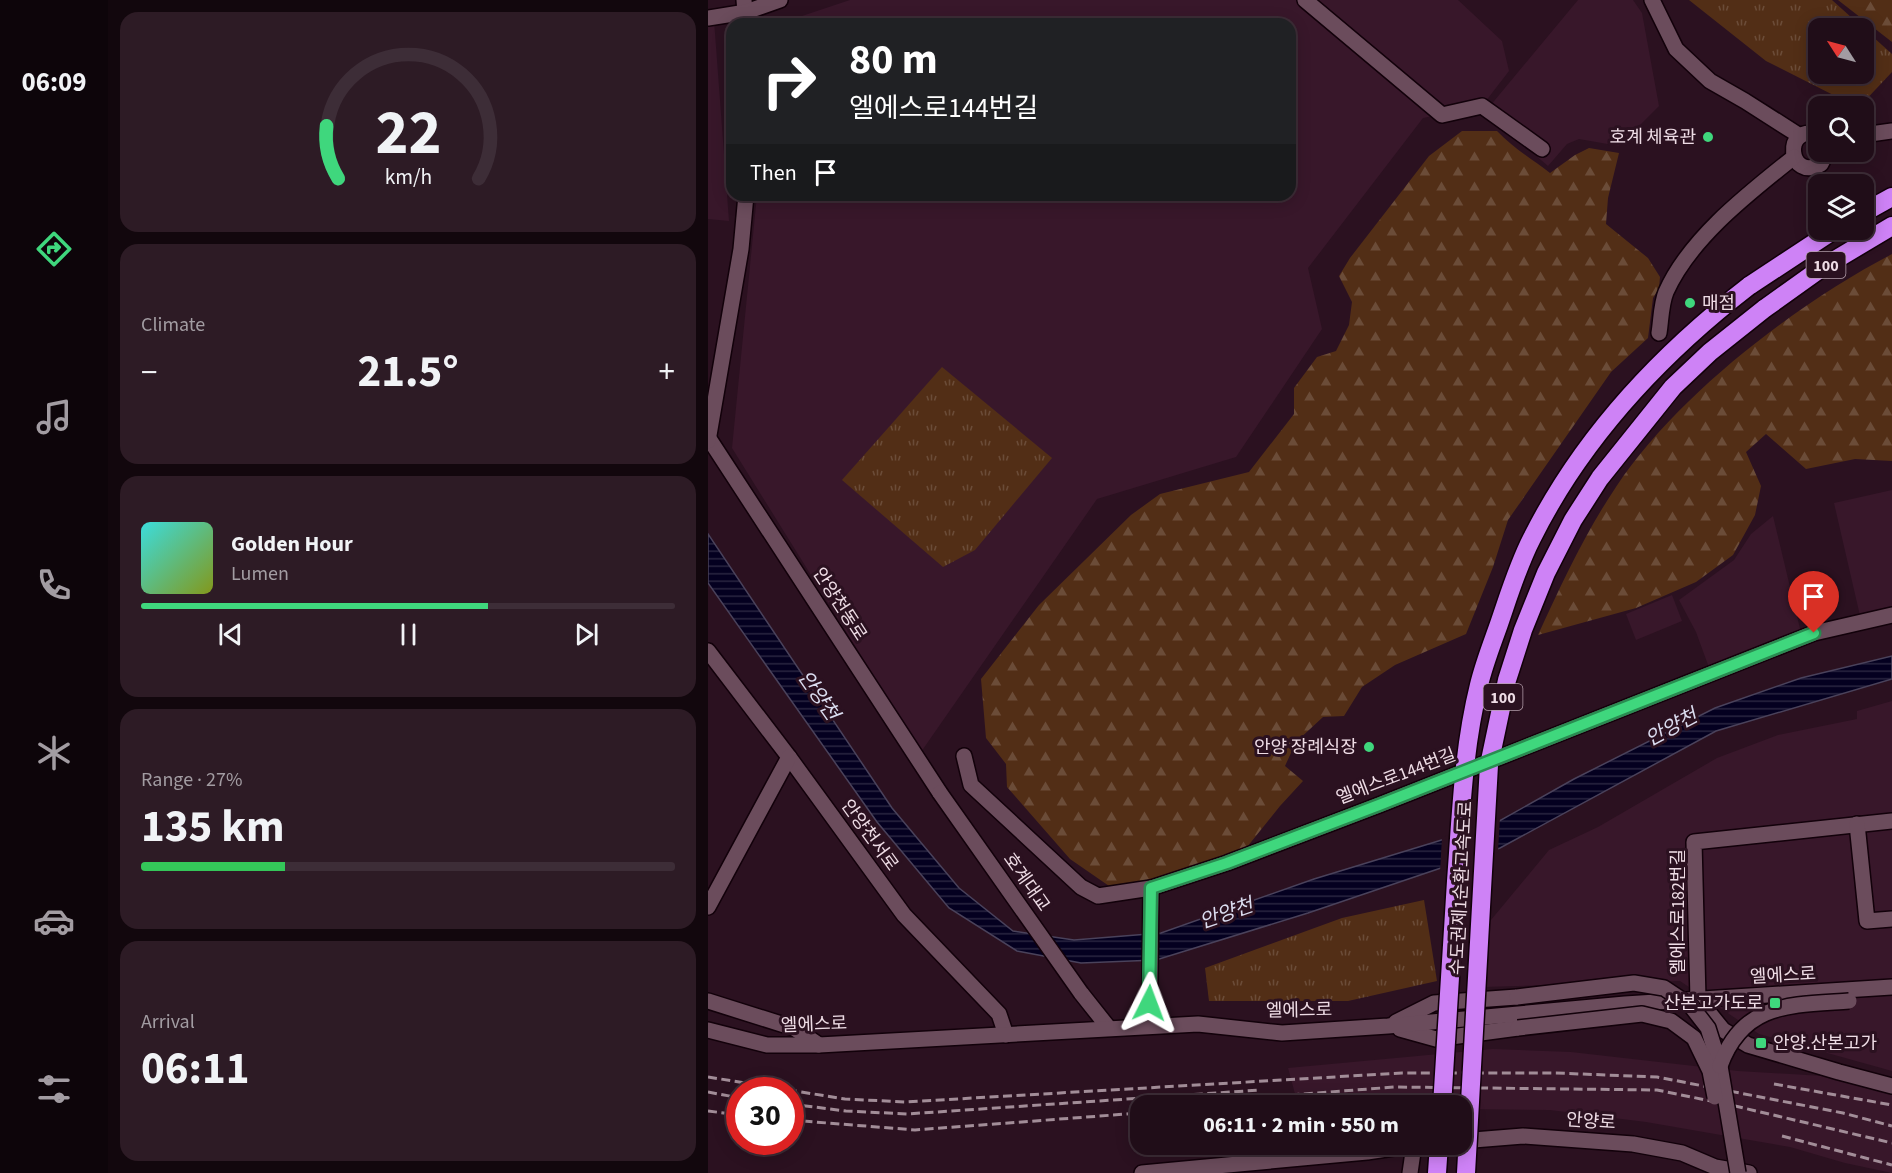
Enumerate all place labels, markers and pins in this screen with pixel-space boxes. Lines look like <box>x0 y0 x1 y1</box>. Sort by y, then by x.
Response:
place label: 호계 체육관 <box>1610 125 1696 150</box>
marker: 호계 체육관 <box>1701 130 1715 144</box>
place label: 매점 <box>1702 291 1735 316</box>
marker: 매점 <box>1683 296 1697 310</box>
pin <box>1788 571 1839 633</box>
place label: 안양 장례식장 <box>1254 735 1357 760</box>
marker: 안양 장례식장 <box>1362 740 1376 754</box>
place label: 산본고가도로 <box>1664 991 1763 1016</box>
marker: 산본고가도로 <box>1768 996 1782 1010</box>
place label: 안양.산본고가 <box>1773 1031 1877 1056</box>
marker: 안양.산본고가 <box>1754 1036 1768 1050</box>

